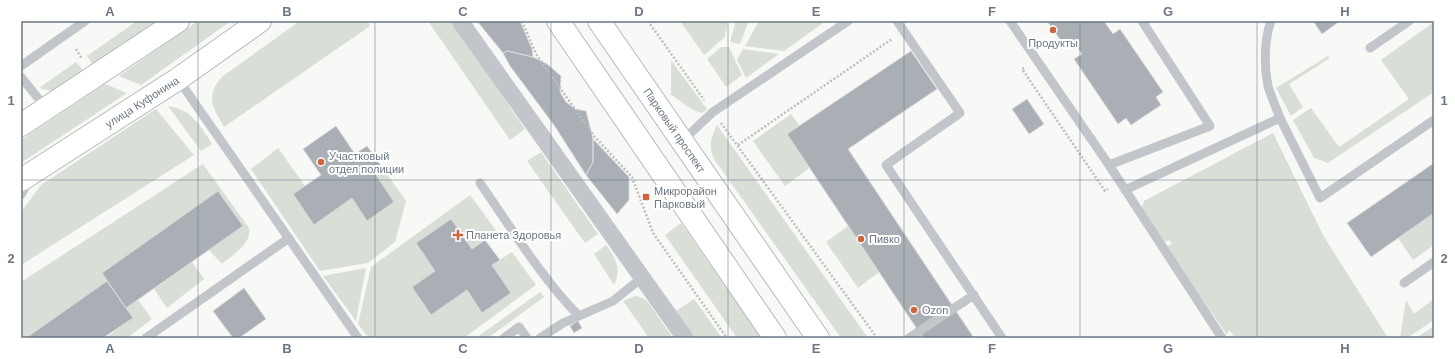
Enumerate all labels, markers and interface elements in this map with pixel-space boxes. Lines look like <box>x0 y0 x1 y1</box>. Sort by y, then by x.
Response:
text: A <box>105 4 115 19</box>
text: B <box>282 4 292 19</box>
text: C <box>458 4 468 19</box>
text: D <box>634 4 644 19</box>
text: E <box>812 4 821 19</box>
text: F <box>988 4 996 19</box>
text: G <box>1163 4 1173 19</box>
text: H <box>1340 4 1350 19</box>
marker: Продукты <box>1048 25 1058 35</box>
place label: Продукты <box>1028 37 1078 49</box>
street label: улица Куфонина <box>103 74 182 130</box>
street label: Парковый проспект <box>641 86 708 175</box>
text: 1 <box>7 93 15 108</box>
text: 1 <box>1440 93 1448 108</box>
place label: Участковый отдел полиции <box>329 150 404 175</box>
marker: Участковый отдел полиции <box>316 157 326 167</box>
place label: Микрорайон Парковый <box>654 185 717 210</box>
marker: Микрорайон Парковый <box>641 192 651 202</box>
place label: Планета Здоровья <box>466 229 561 241</box>
marker: Планета Здоровья <box>453 230 463 240</box>
place label: Пивко <box>869 233 900 245</box>
marker: Пивко <box>856 234 866 244</box>
text: 2 <box>7 251 15 266</box>
text: 2 <box>1440 251 1448 266</box>
place label: Ozon <box>922 304 948 316</box>
marker: Ozon <box>909 305 919 315</box>
text: A <box>105 341 115 356</box>
text: B <box>282 341 292 356</box>
text: C <box>458 341 468 356</box>
text: D <box>634 341 644 356</box>
text: E <box>812 341 821 356</box>
text: F <box>988 341 996 356</box>
text: G <box>1163 341 1173 356</box>
text: H <box>1340 341 1350 356</box>

